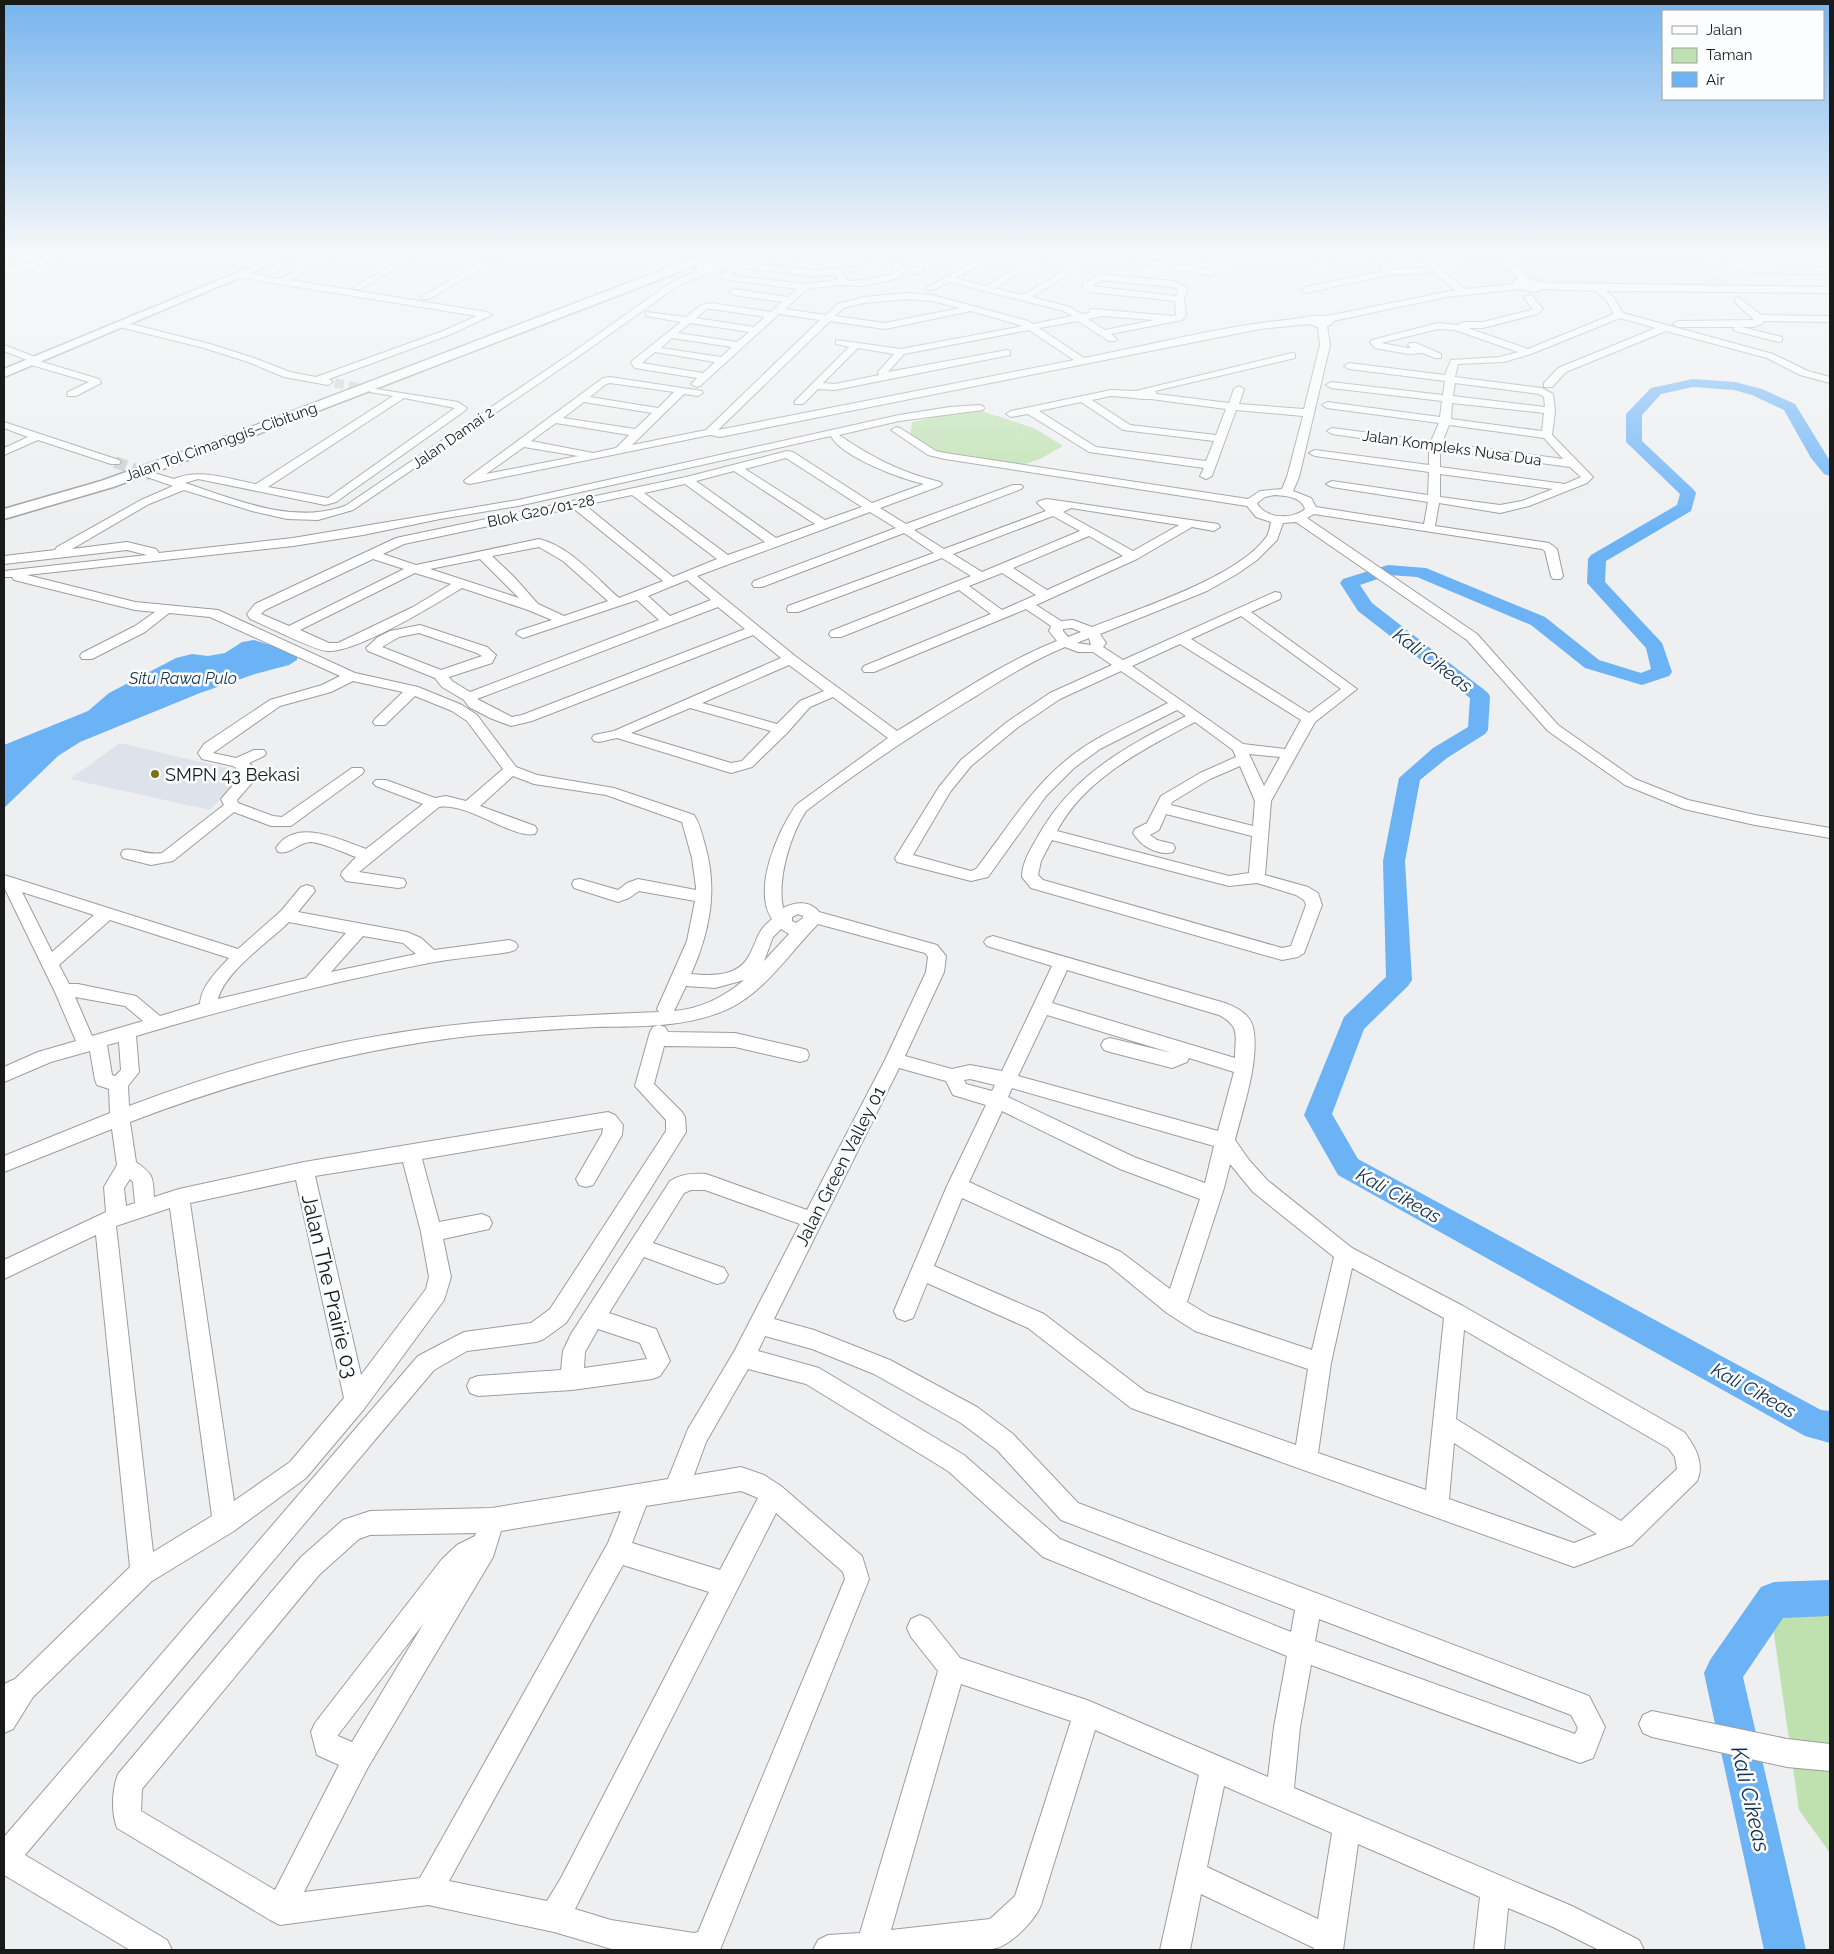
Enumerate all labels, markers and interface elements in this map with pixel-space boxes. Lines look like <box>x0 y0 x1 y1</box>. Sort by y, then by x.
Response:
legend <box>1662 10 1824 100</box>
text: Jalan <box>1706 21 1742 39</box>
text: Taman <box>1706 46 1752 64</box>
text: Air <box>1706 71 1725 89</box>
street label: Jalan Tol Cimanggis–Cibitung <box>122 399 320 485</box>
street label: Jalan Damai 2 <box>409 403 498 473</box>
street label: Jalan Kompleks Nusa Dua <box>1361 427 1543 469</box>
street label: Blok G20/01-28 <box>486 491 596 531</box>
water label: Kali Cikeas <box>1389 623 1477 697</box>
water label: Situ Rawa Pulo <box>128 669 237 688</box>
place label: SMPN 43 Bekasi <box>165 764 300 785</box>
marker: SMPN 43 Bekasi <box>149 768 161 780</box>
street label: Jalan Green Valley 01 <box>791 1082 890 1249</box>
water label: Kali Cikeas <box>1353 1163 1445 1227</box>
street label: Jalan The Prairie 03 <box>297 1191 363 1381</box>
water label: Kali Cikeas <box>1708 1358 1800 1422</box>
water label: Kali Cikeas <box>1726 1743 1776 1855</box>

